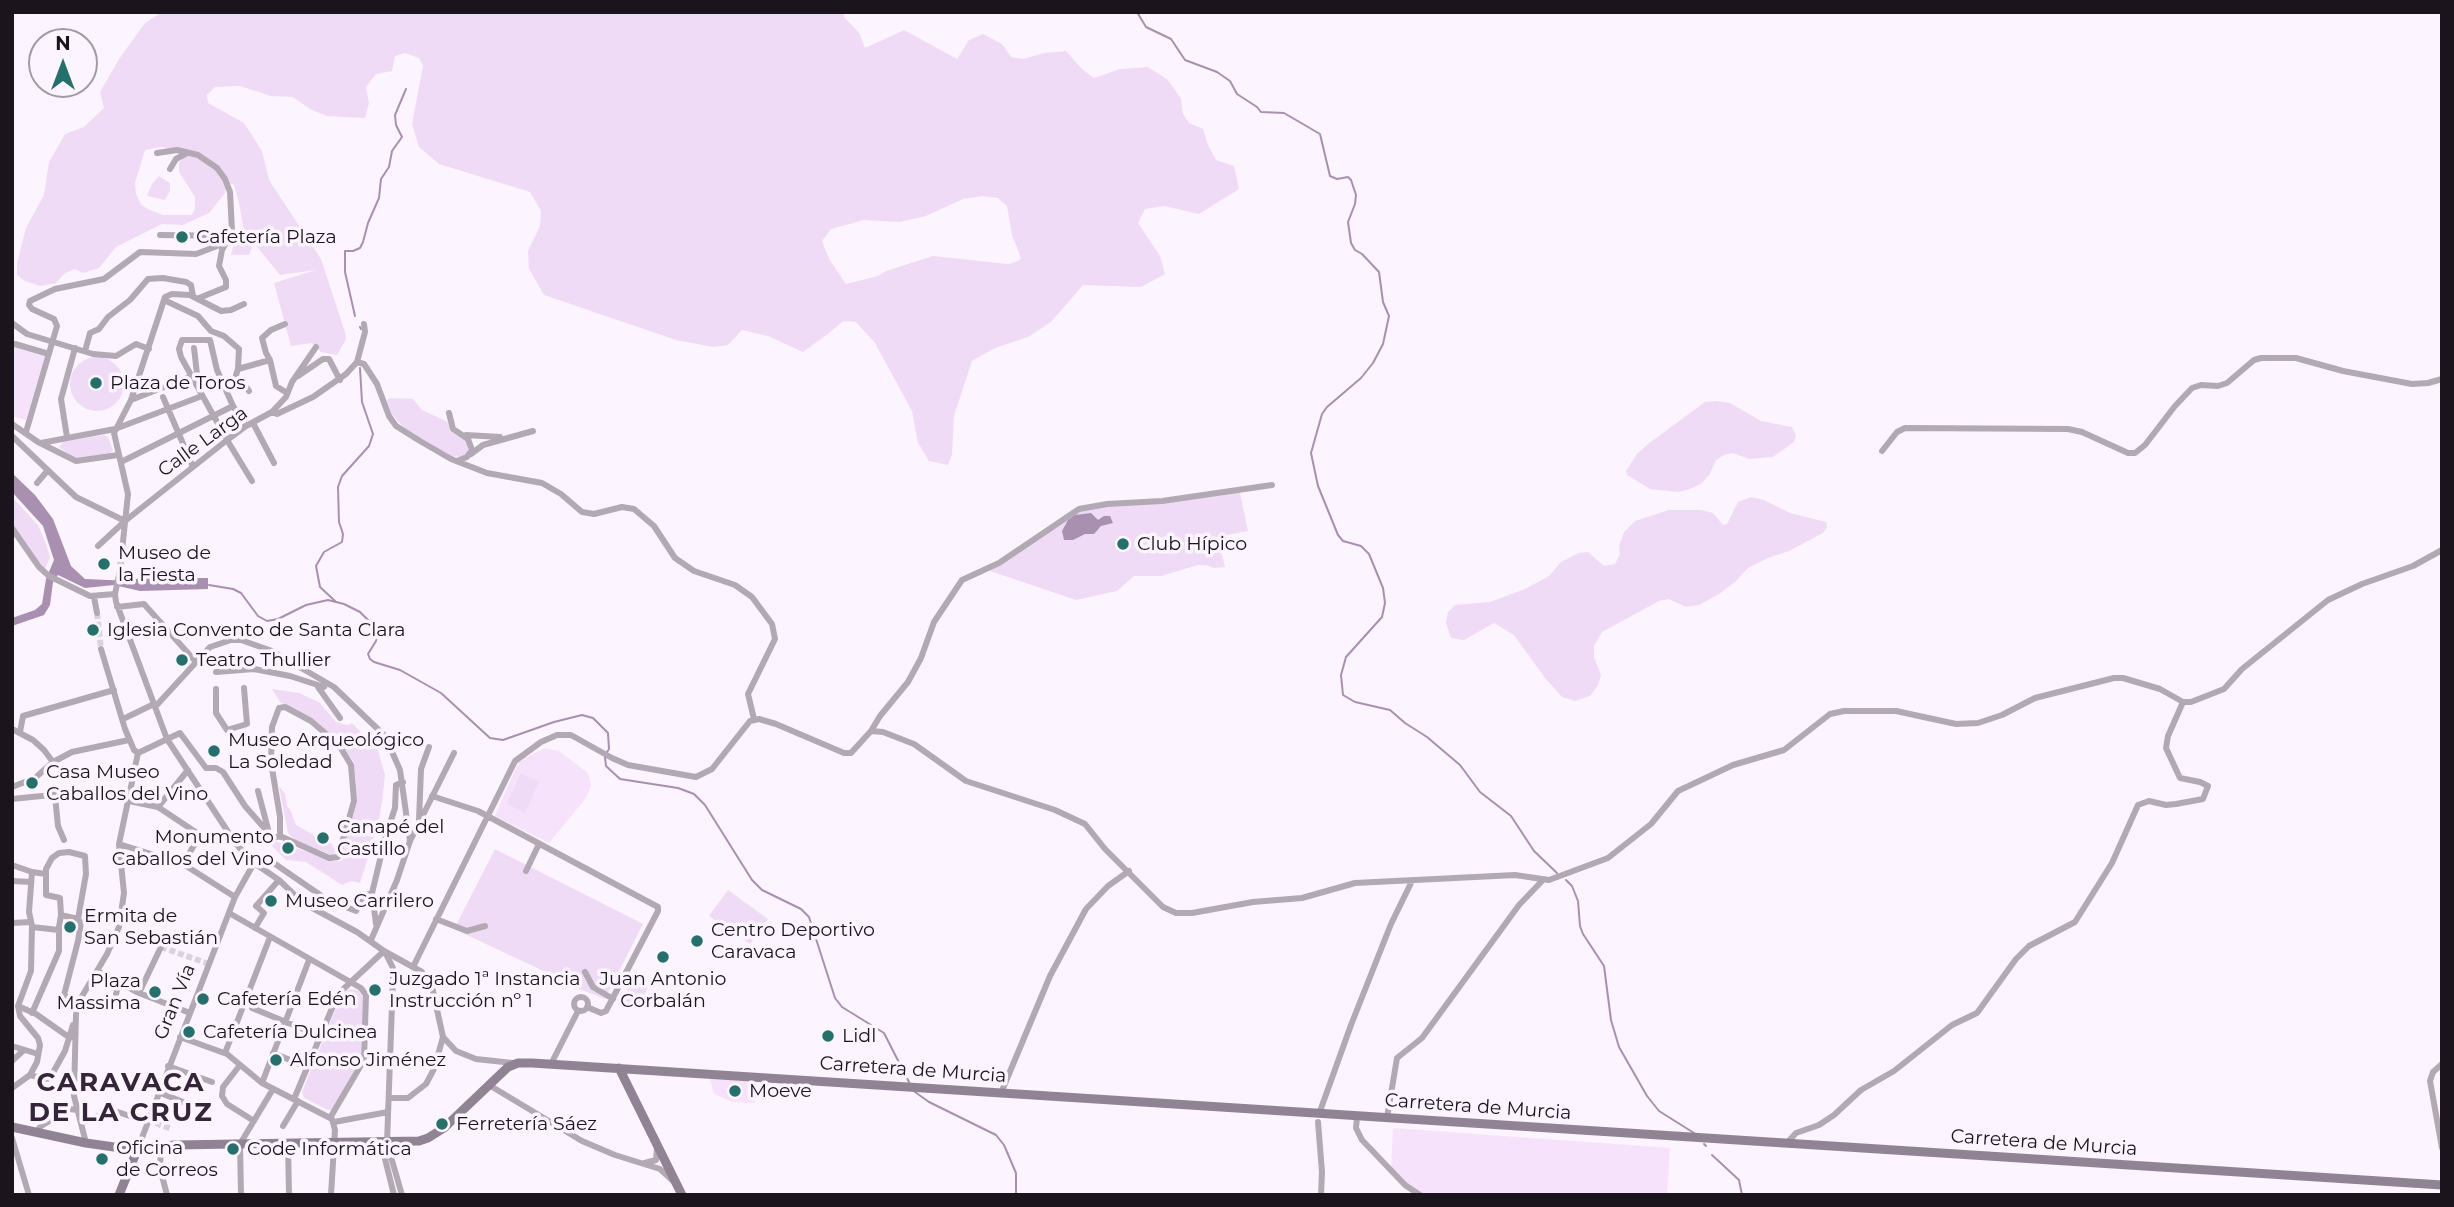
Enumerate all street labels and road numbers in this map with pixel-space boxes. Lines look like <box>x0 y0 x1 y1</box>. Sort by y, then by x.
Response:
street label: Calle Larga <box>154 402 252 482</box>
street label: Gran Vía <box>149 961 201 1043</box>
street label: Carretera de Murcia <box>819 1052 1007 1088</box>
street label: Carretera de Murcia <box>1384 1089 1572 1125</box>
street label: Carretera de Murcia <box>1950 1125 2138 1161</box>

